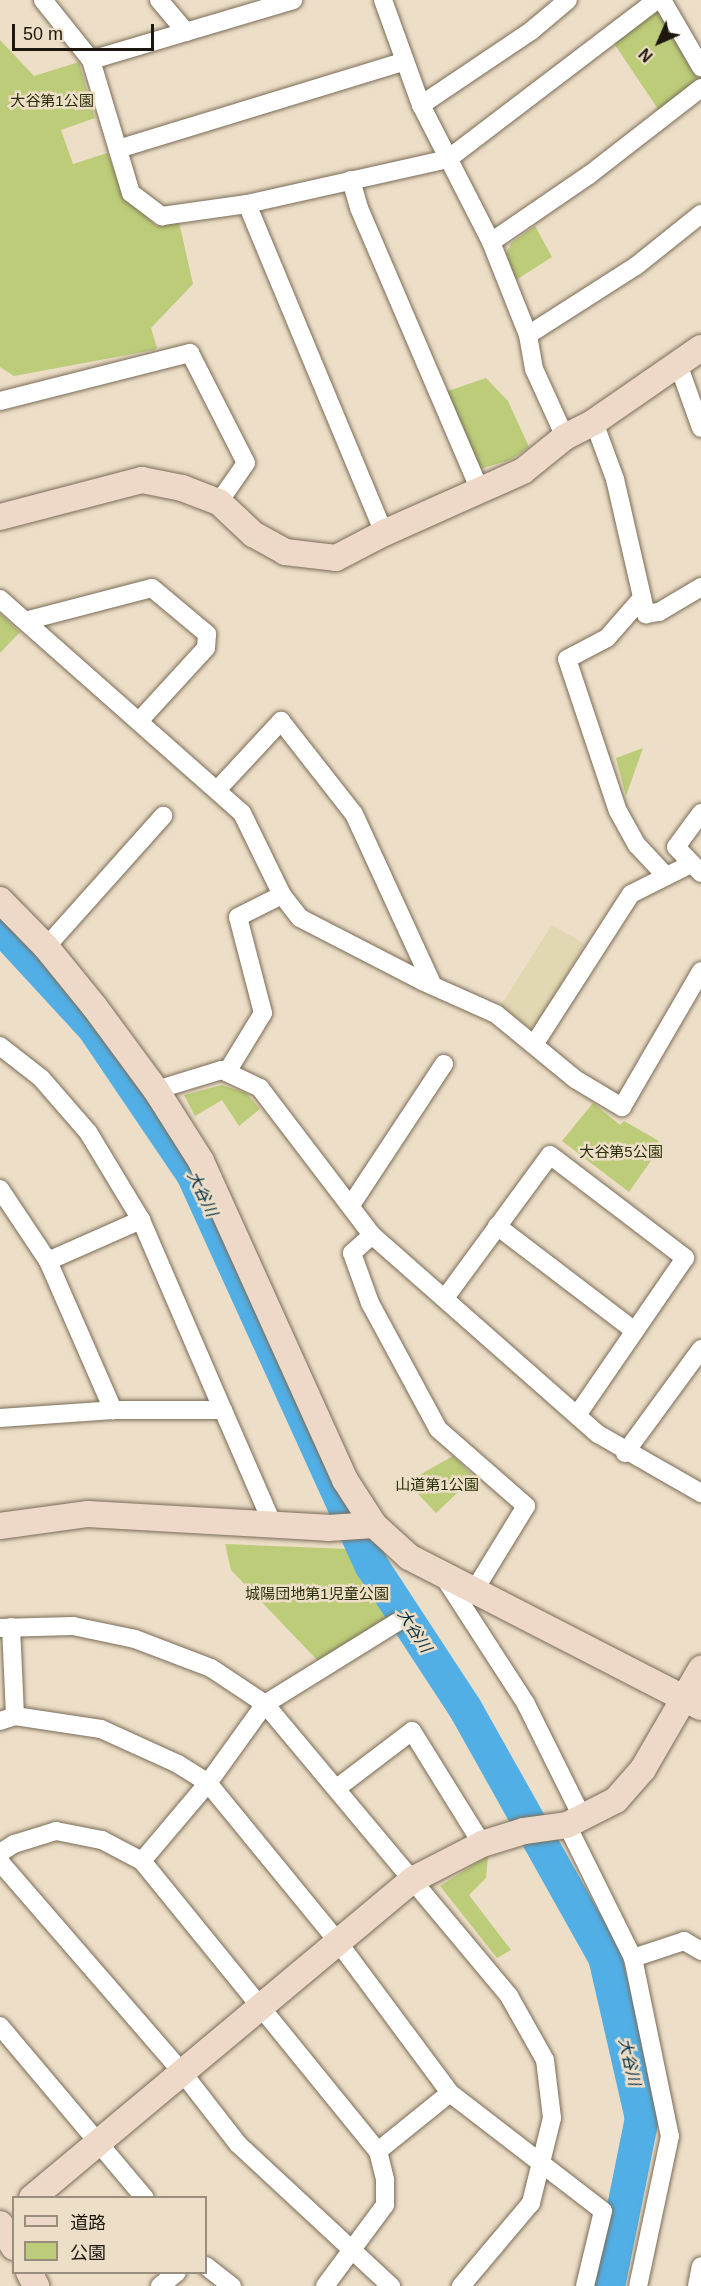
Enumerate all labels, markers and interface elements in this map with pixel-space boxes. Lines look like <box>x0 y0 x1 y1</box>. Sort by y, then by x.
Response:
scale bar <box>15 12 158 50</box>
north arrow <box>629 12 689 72</box>
text: 50 m <box>23 24 63 44</box>
text: N <box>636 45 656 65</box>
park label: 大谷第1公園 <box>10 92 94 110</box>
park label: 大谷第5公園 <box>579 1143 663 1161</box>
water label: 大谷川 <box>183 1168 221 1220</box>
park label: 山道第1公園 <box>395 1476 479 1494</box>
park label: 城陽団地第1児童公園 <box>245 1585 389 1603</box>
water label: 大谷川 <box>393 1606 435 1656</box>
water label: 大谷川 <box>614 2036 644 2088</box>
legend <box>12 2196 207 2274</box>
text: 道路 <box>70 2213 106 2233</box>
text: 公園 <box>70 2243 106 2263</box>

